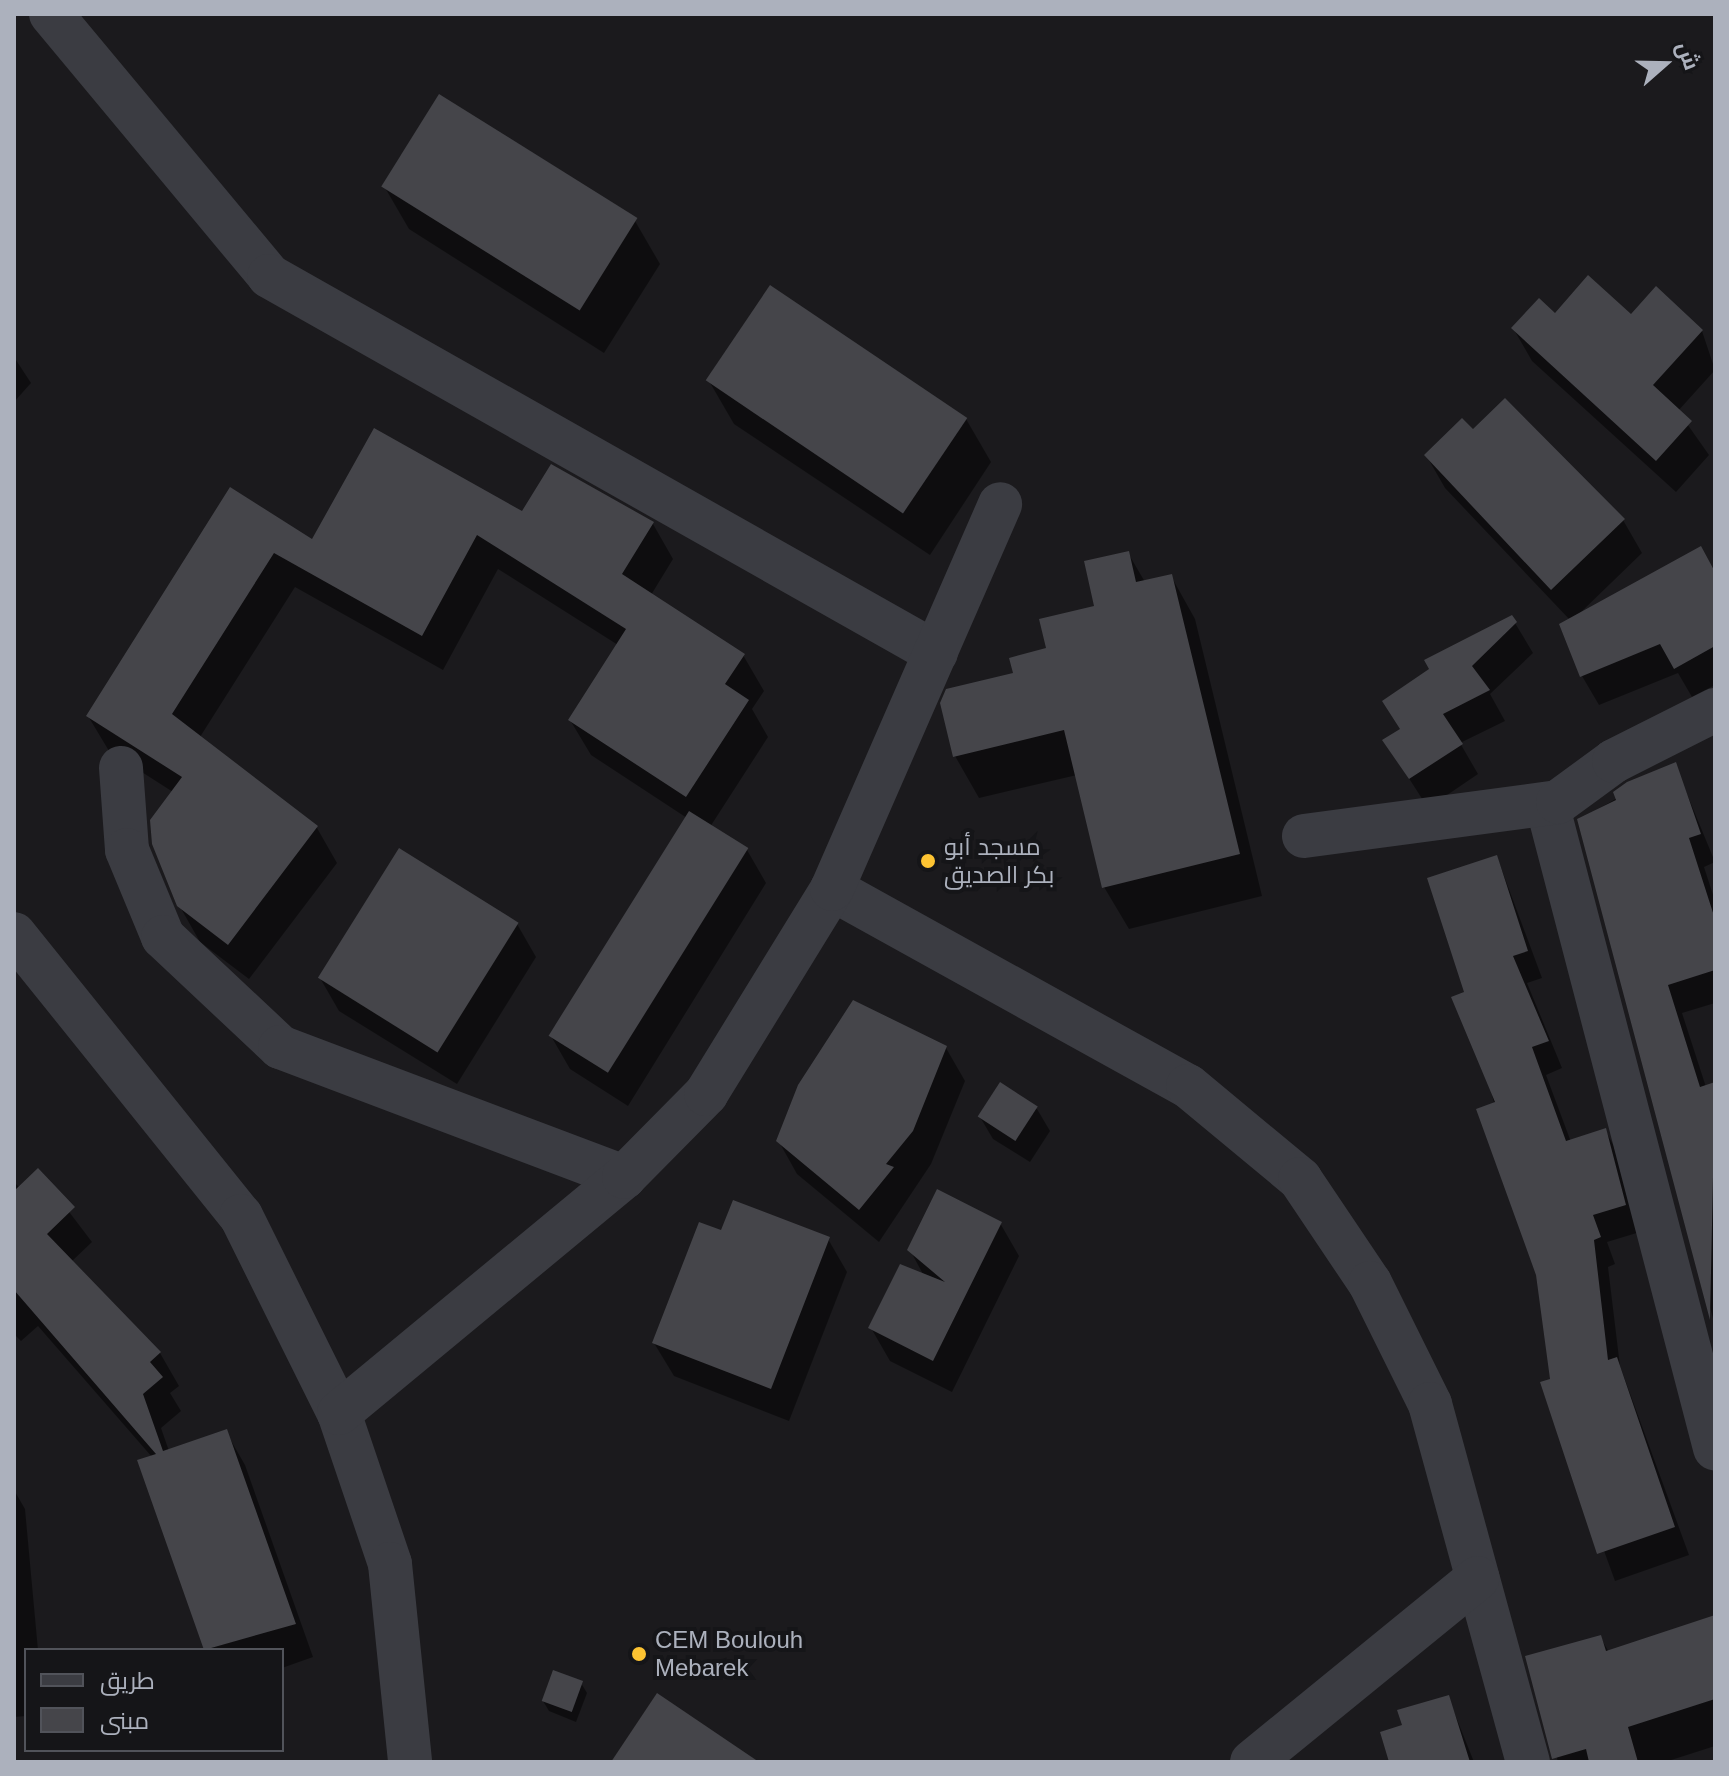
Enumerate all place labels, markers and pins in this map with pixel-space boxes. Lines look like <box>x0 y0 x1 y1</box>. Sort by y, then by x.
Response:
place label: مسجد أبو بكر الصديق <box>944 833 1054 889</box>
marker: مسجد أبو بكر الصديق <box>919 852 937 870</box>
place label: CEM Boulouh Mebarek <box>655 1626 803 1682</box>
marker: CEM Boulouh Mebarek <box>630 1645 648 1663</box>

